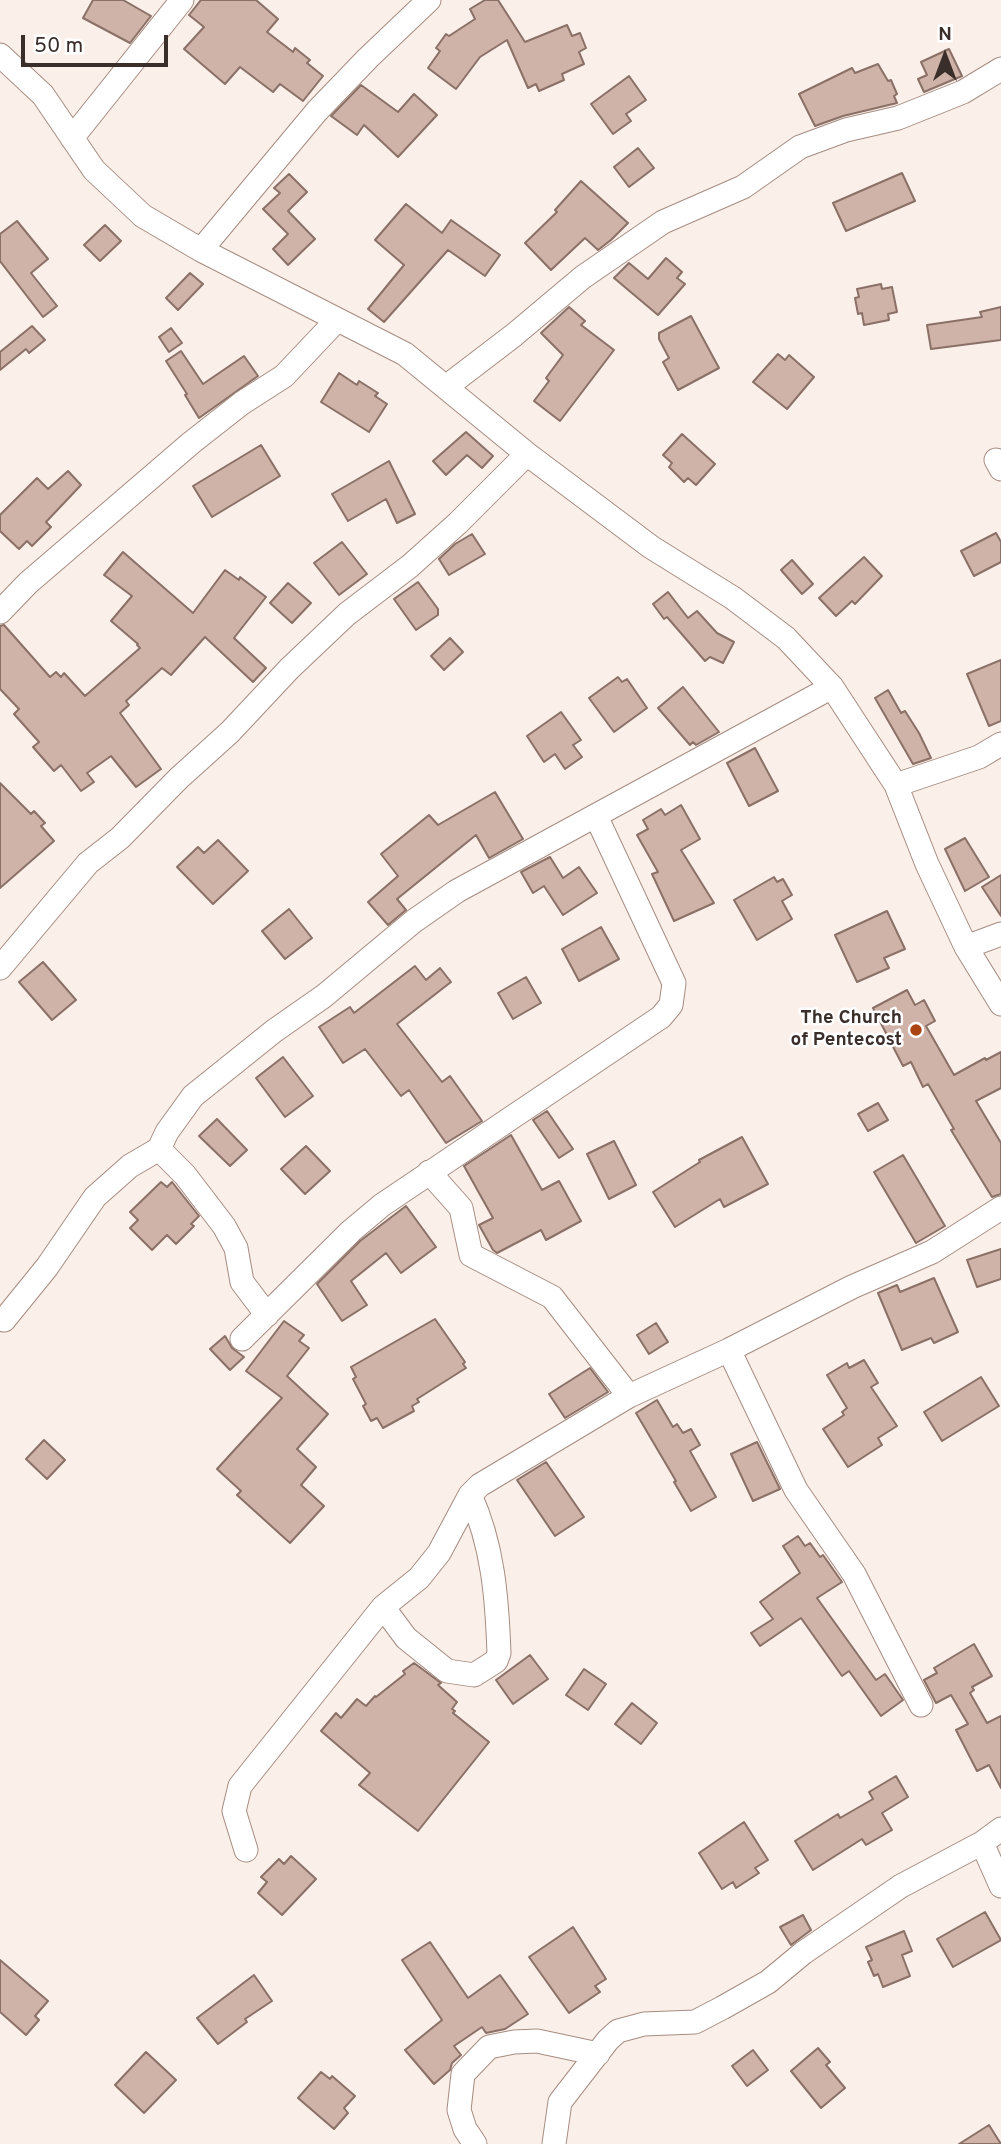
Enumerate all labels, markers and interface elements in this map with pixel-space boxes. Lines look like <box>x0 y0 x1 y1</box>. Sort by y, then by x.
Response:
scale bar <box>24 21 172 65</box>
north arrow <box>910 21 980 91</box>
text: N <box>938 23 952 47</box>
text: 50 m <box>34 33 83 60</box>
place label: The Church of Pentecost <box>791 1008 902 1052</box>
marker: The Church of Pentecost <box>908 1022 924 1038</box>

